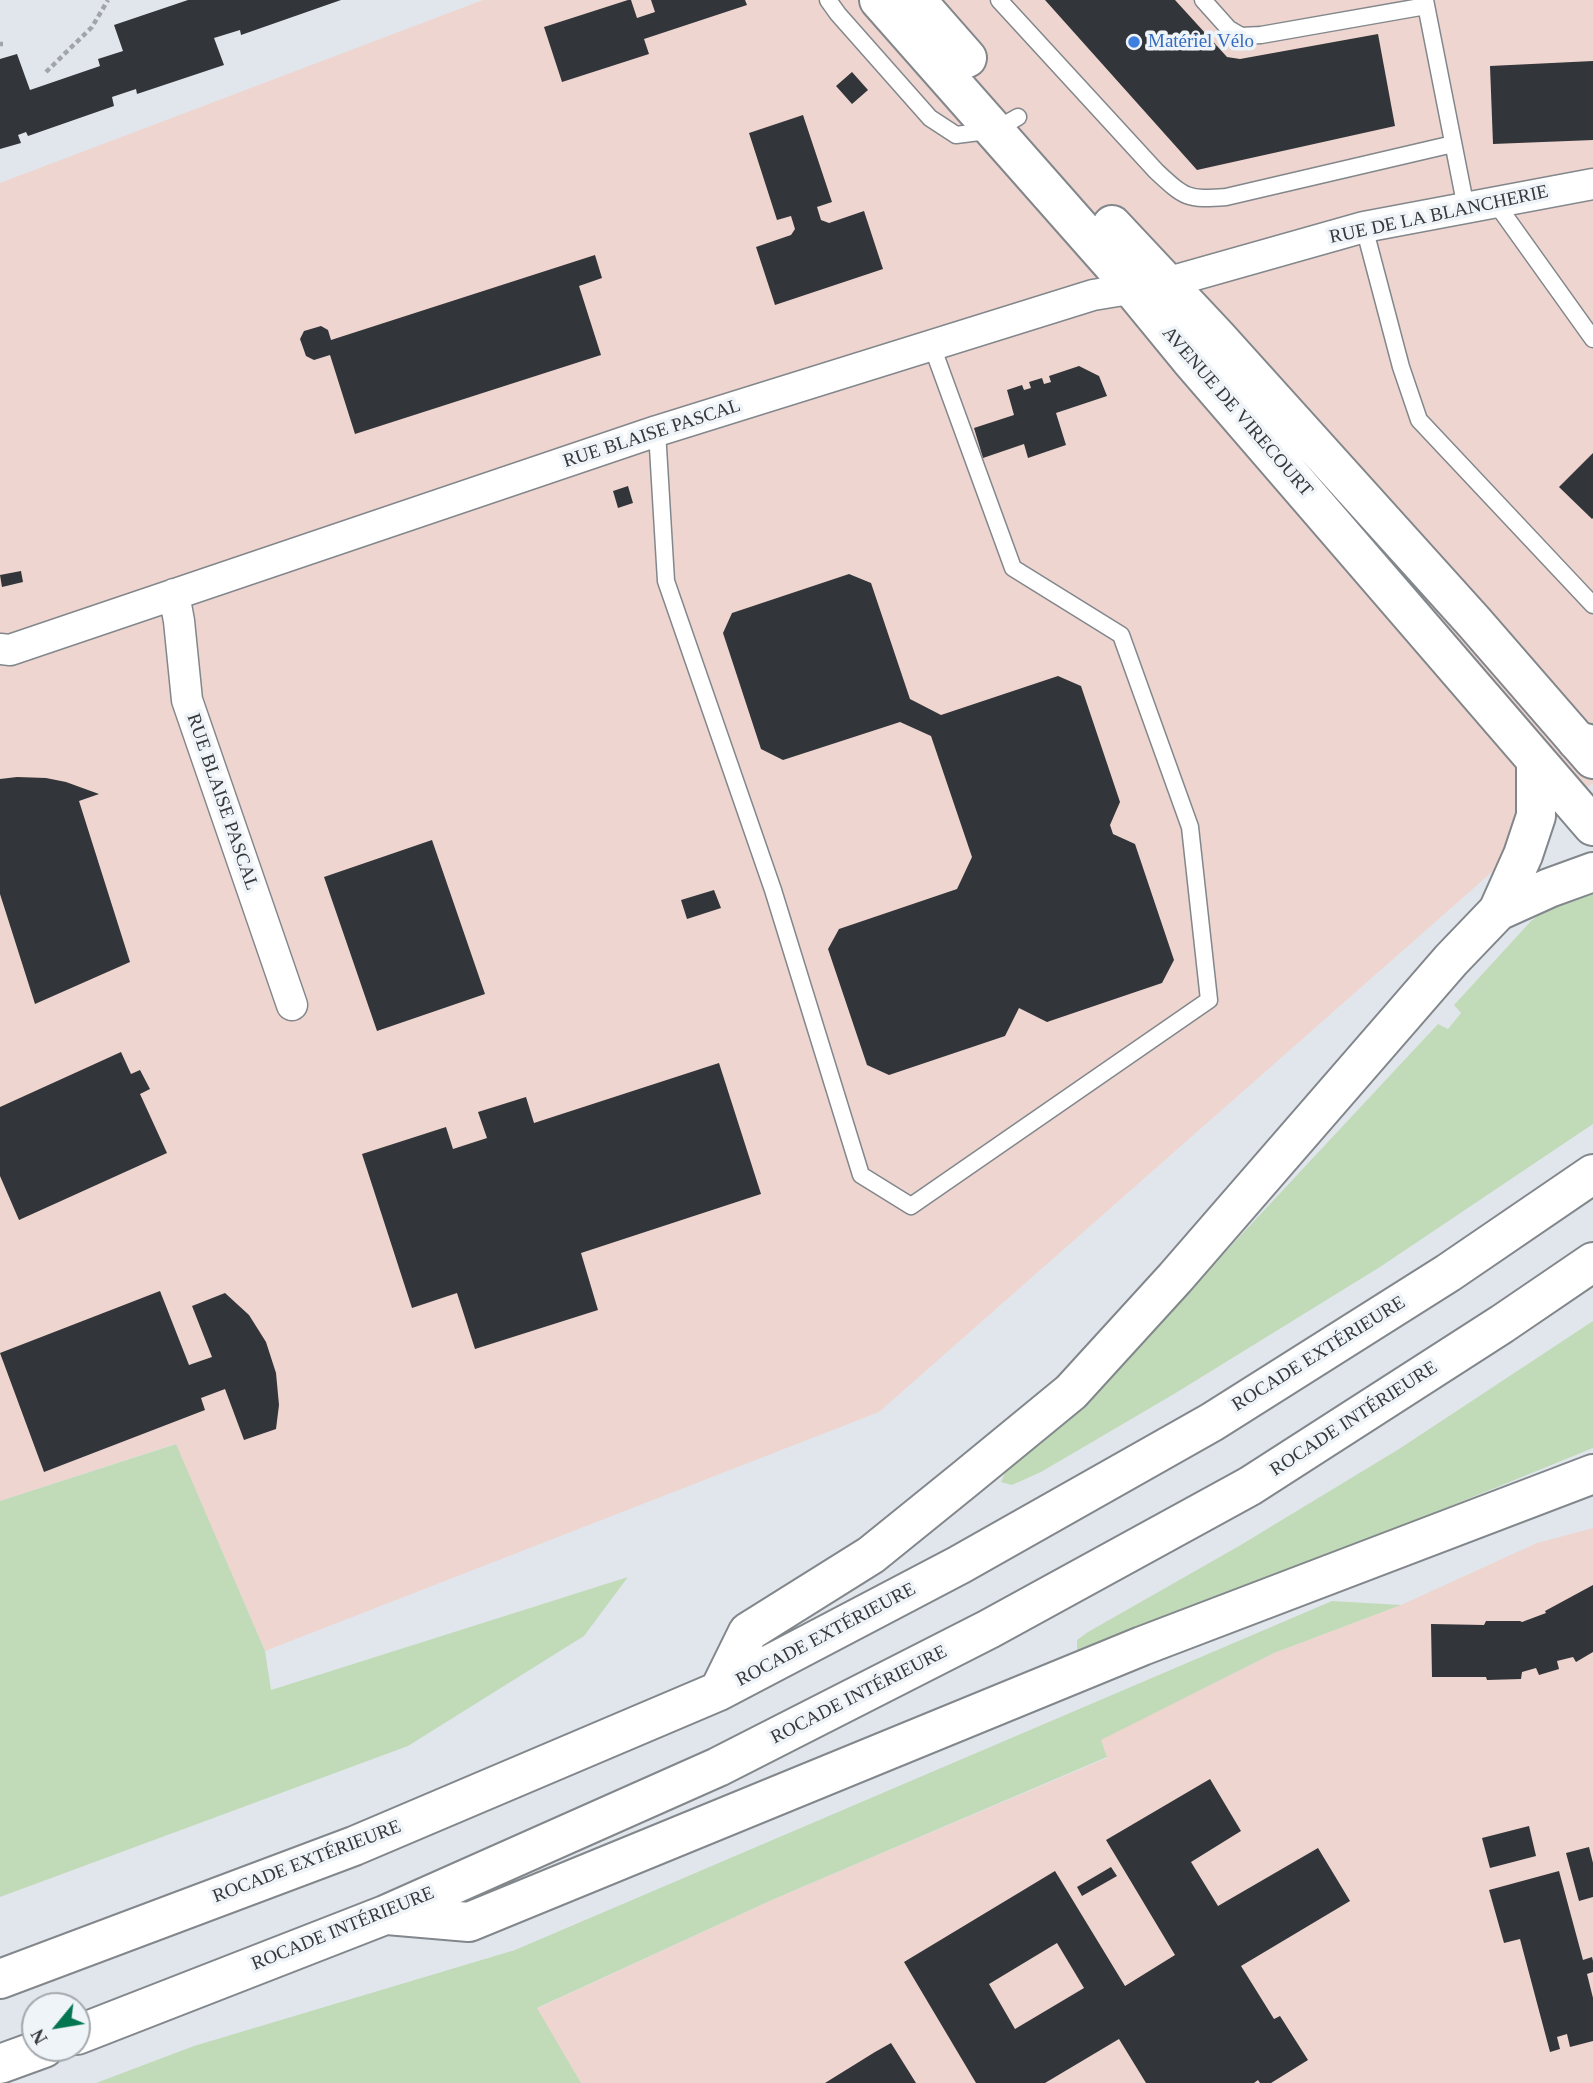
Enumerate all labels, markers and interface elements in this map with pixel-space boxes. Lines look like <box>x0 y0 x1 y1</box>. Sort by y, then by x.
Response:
place label: Matériel Vélo <box>1148 31 1254 53</box>
marker: Matériel Vélo <box>1126 34 1142 50</box>
street label: RUE DE LA BLANCHERIE <box>1327 181 1551 249</box>
street label: AVENUE DE VIRECOURT <box>1157 322 1317 502</box>
street label: RUE BLAISE PASCAL <box>560 395 744 473</box>
street label: RUE BLAISE PASCAL <box>181 711 263 893</box>
street label: ROCADE EXTÉRIEURE <box>1228 1291 1410 1417</box>
street label: ROCADE INTÉRIEURE <box>1266 1356 1442 1482</box>
street label: ROCADE EXTÉRIEURE <box>732 1578 920 1692</box>
street label: ROCADE INTÉRIEURE <box>767 1641 951 1749</box>
street label: ROCADE EXTÉRIEURE <box>210 1816 404 1908</box>
street label: ROCADE INTÉRIEURE <box>248 1882 438 1976</box>
north arrow <box>21 1992 91 2062</box>
text: N <box>27 2026 52 2048</box>

